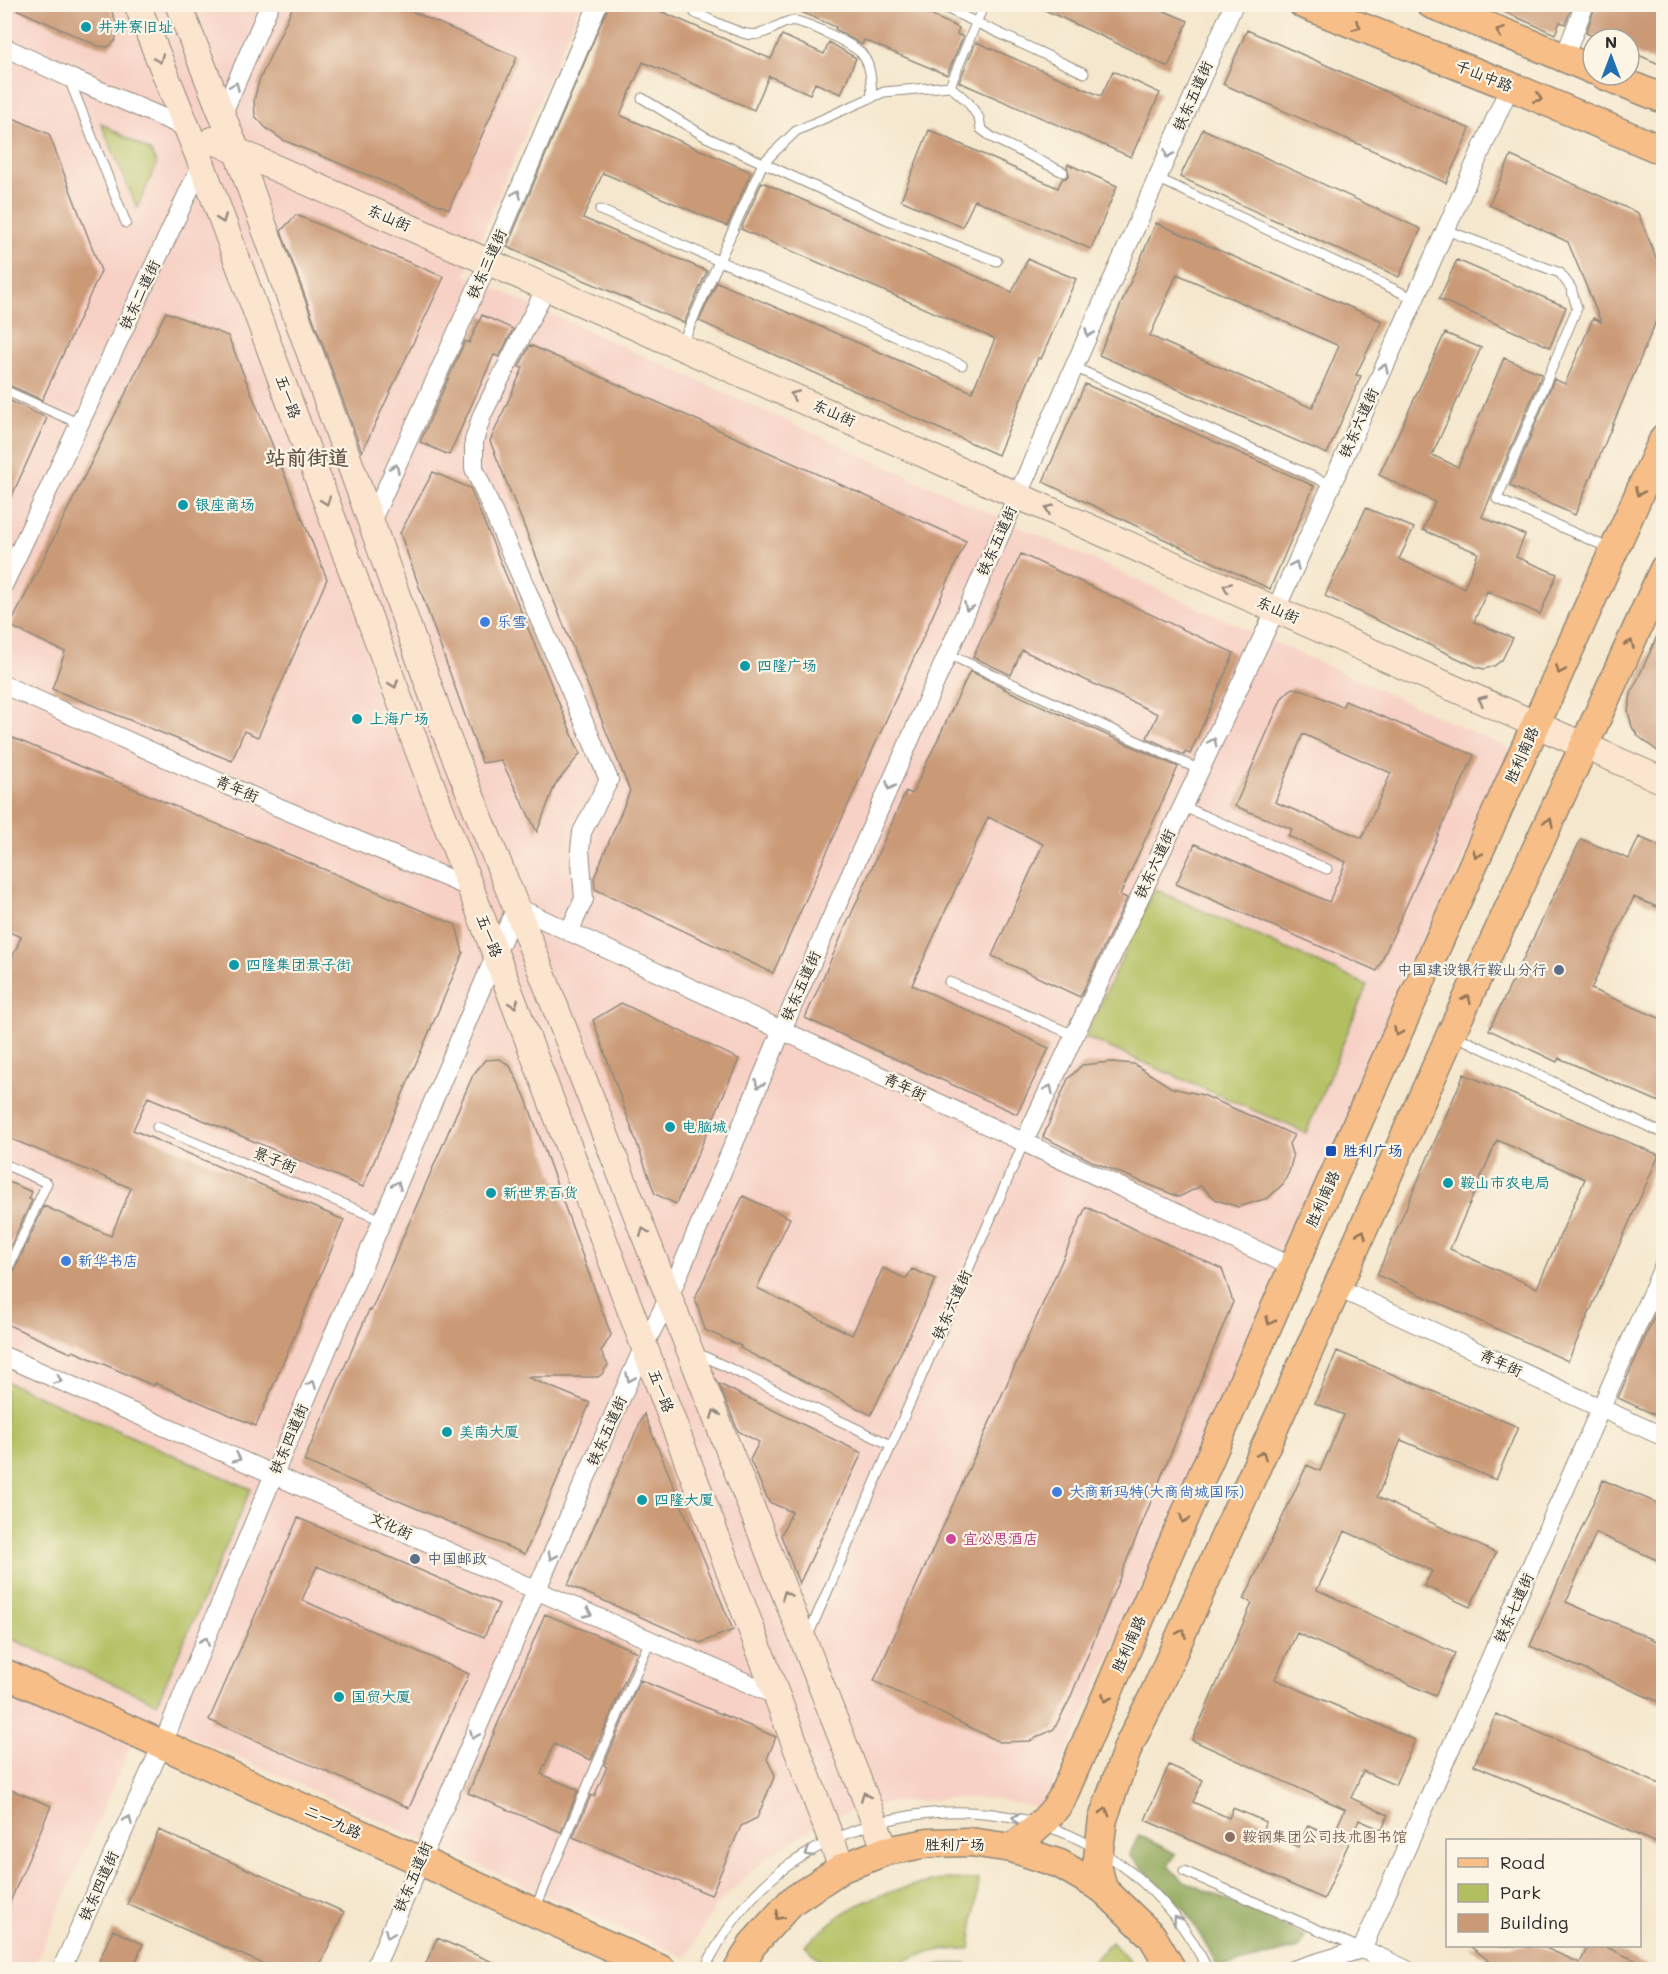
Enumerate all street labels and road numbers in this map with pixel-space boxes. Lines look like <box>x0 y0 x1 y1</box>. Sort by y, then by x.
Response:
street label: 千山中路 <box>1453 55 1516 96</box>
street label: 铁东五道街 <box>1168 57 1216 134</box>
street label: 东山街 <box>365 199 414 235</box>
street label: 铁东三道街 <box>462 225 510 302</box>
street label: 铁东二道街 <box>114 256 164 333</box>
street label: 五一路 <box>272 372 306 421</box>
street label: 铁东六道街 <box>1334 384 1382 461</box>
street label: 东山街 <box>810 394 859 430</box>
street label: 铁东五道街 <box>972 502 1020 579</box>
street label: 东山街 <box>1254 591 1303 627</box>
street label: 胜利南路 <box>1500 723 1542 786</box>
street label: 青年街 <box>213 770 262 806</box>
street label: 铁东六道街 <box>1129 825 1179 902</box>
street label: 五一路 <box>473 911 507 960</box>
street label: 铁东五道街 <box>776 947 824 1024</box>
street label: 青年街 <box>881 1068 930 1105</box>
street label: 景子街 <box>251 1141 300 1177</box>
street label: 胜利南路 <box>1301 1167 1343 1230</box>
street label: 铁东六道街 <box>927 1266 975 1343</box>
street label: 青年街 <box>1477 1344 1526 1381</box>
street label: 五一路 <box>645 1366 679 1415</box>
street label: 铁东五道街 <box>582 1392 630 1469</box>
street label: 铁东四道街 <box>264 1400 312 1477</box>
street label: 文化街 <box>367 1507 416 1543</box>
street label: 铁东七道街 <box>1489 1569 1537 1646</box>
street label: 胜利南路 <box>1107 1612 1149 1675</box>
street label: 二一九路 <box>302 1800 365 1842</box>
street label: 胜利广场 <box>925 1834 985 1854</box>
street label: 铁东五道街 <box>388 1838 436 1915</box>
street label: 铁东四道街 <box>74 1847 122 1924</box>

